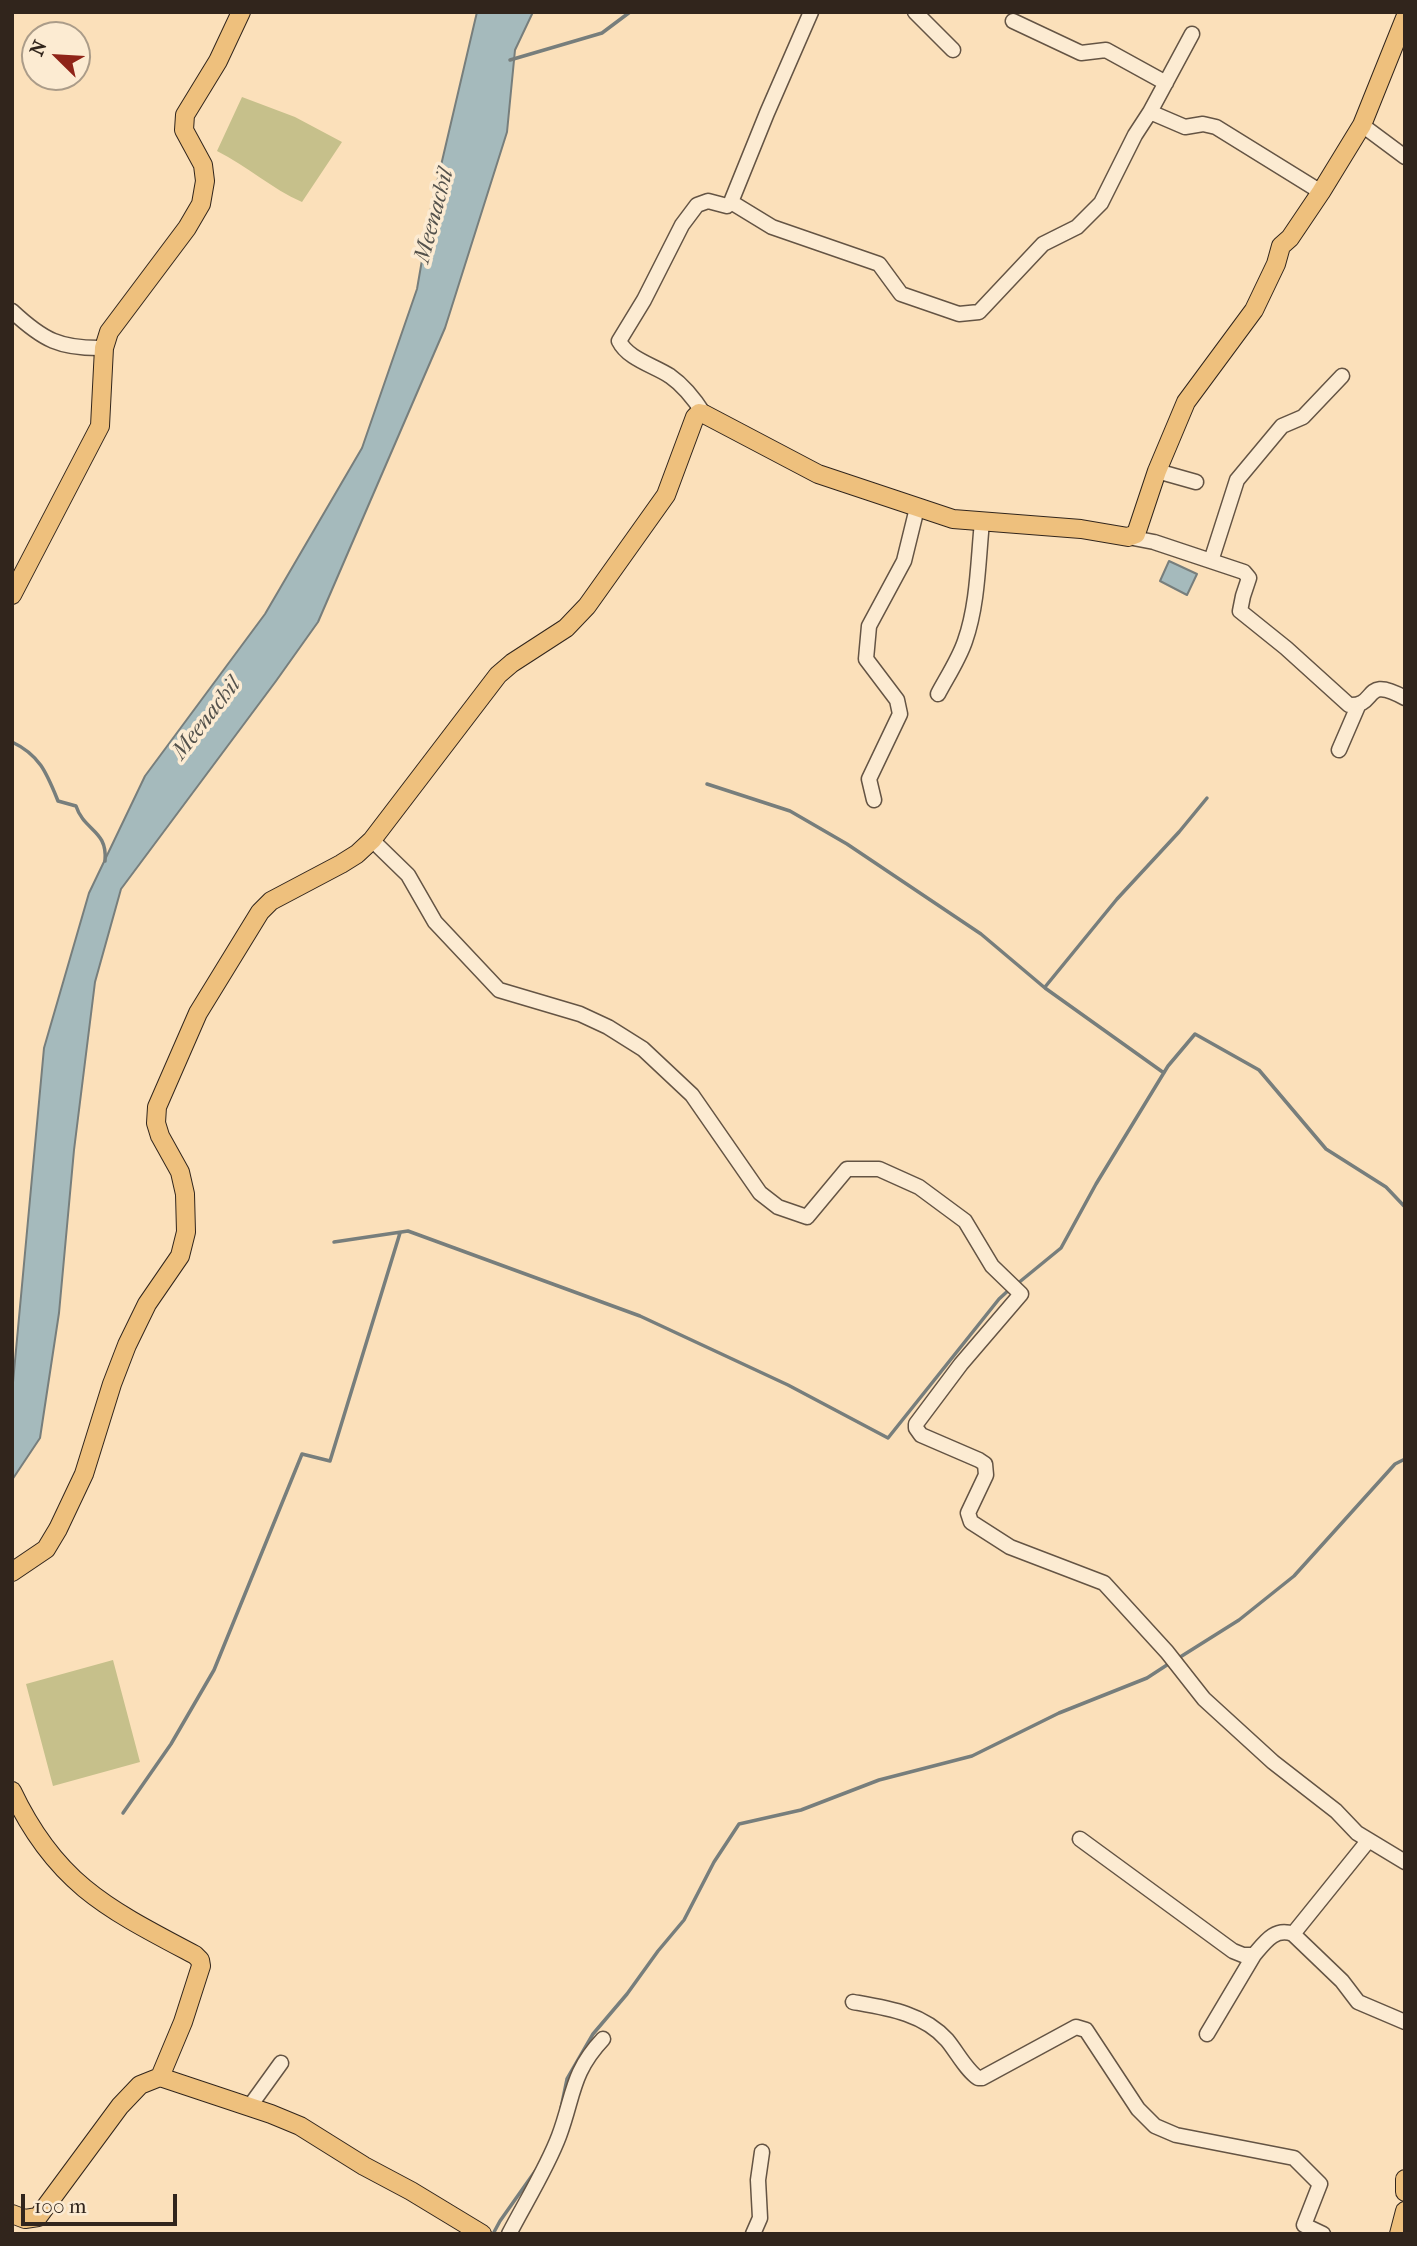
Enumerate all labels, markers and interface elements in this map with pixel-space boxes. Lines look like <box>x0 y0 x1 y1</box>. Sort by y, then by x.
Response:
north arrow <box>21 21 91 91</box>
text: N <box>26 37 52 59</box>
water label: Meenachil <box>409 166 461 266</box>
water label: Meenachil <box>167 673 247 765</box>
scale bar <box>24 2180 180 2224</box>
text: 100 m <box>34 2194 87 2218</box>

